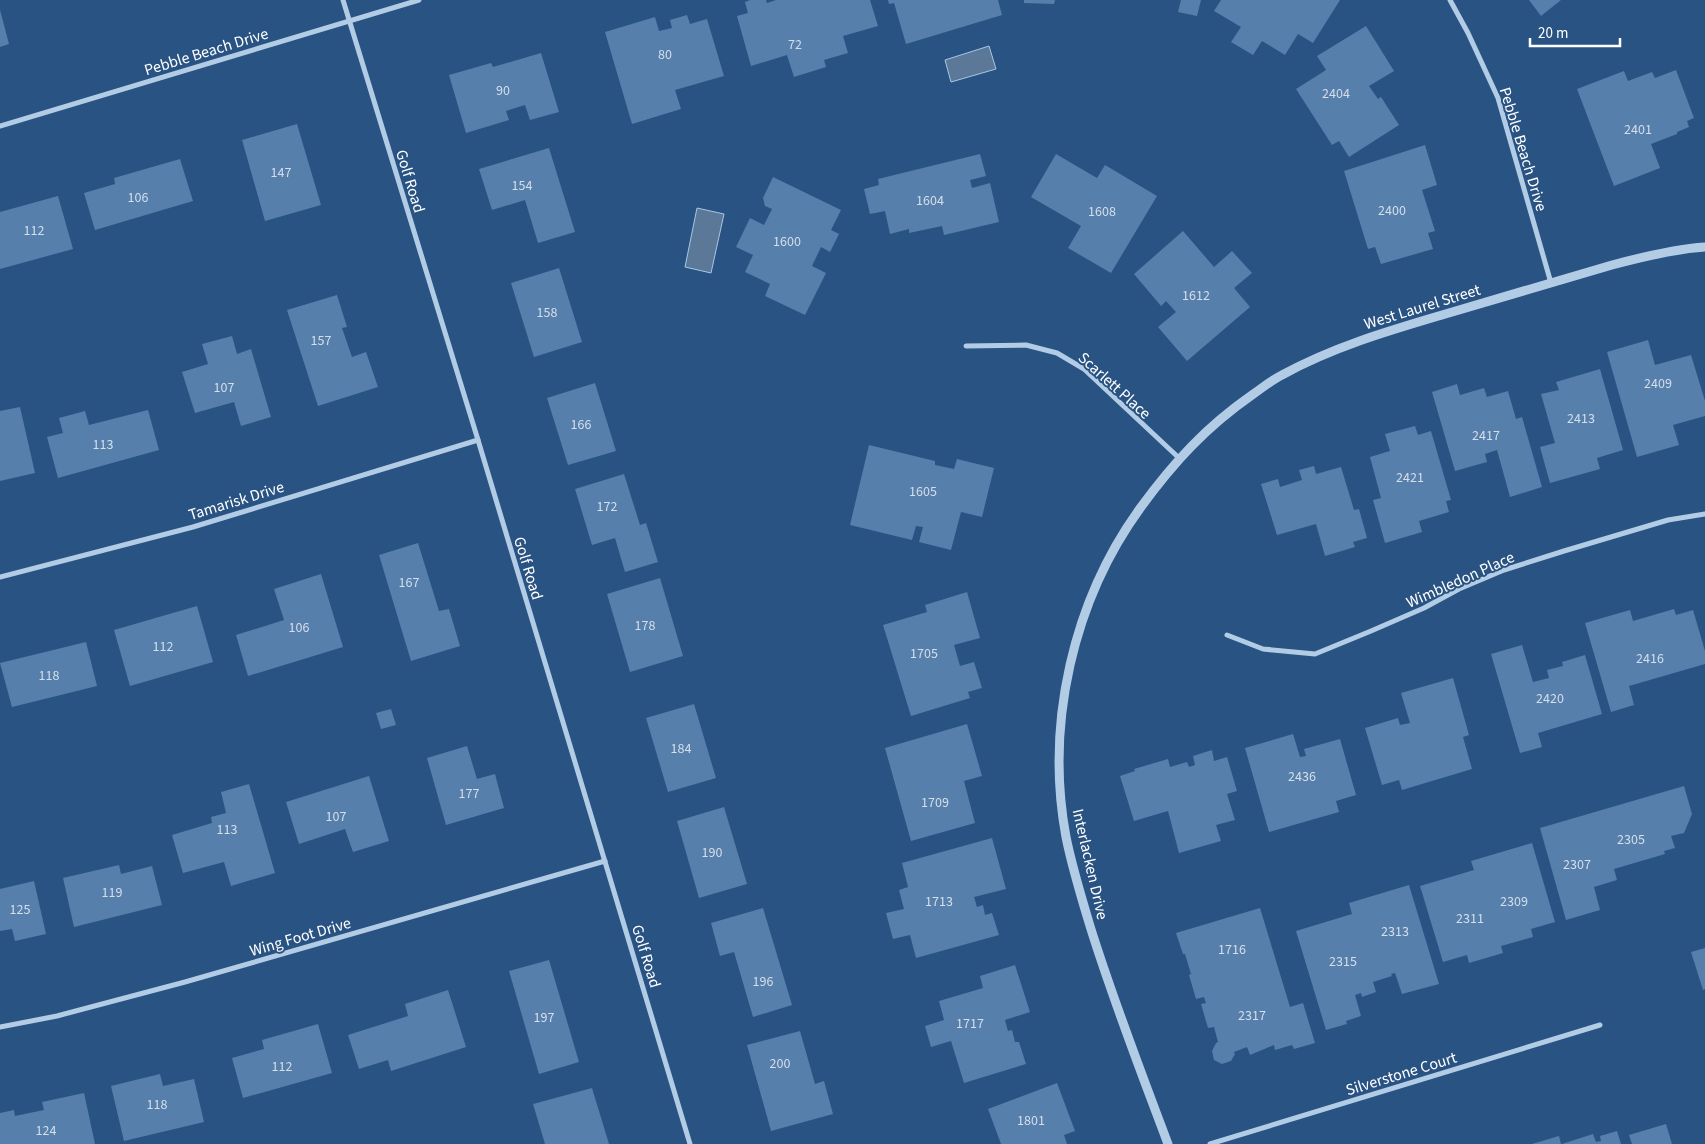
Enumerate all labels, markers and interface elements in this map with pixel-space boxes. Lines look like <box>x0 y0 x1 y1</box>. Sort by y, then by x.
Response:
scale bar <box>1530 15 1620 47</box>
street label: Pebble Beach Drive <box>142 23 271 81</box>
text: 20 m <box>1538 23 1568 44</box>
house number: 72 <box>788 35 802 55</box>
house number: 80 <box>658 45 672 65</box>
house number: 90 <box>496 81 510 101</box>
house number: 2404 <box>1322 84 1350 104</box>
street label: Pebble Beach Drive <box>1494 85 1552 214</box>
house number: 2401 <box>1624 120 1652 140</box>
street label: Golf Road <box>390 147 430 216</box>
house number: 147 <box>271 163 291 183</box>
house number: 154 <box>512 176 532 196</box>
house number: 106 <box>128 188 148 208</box>
house number: 1604 <box>916 191 944 211</box>
house number: 2400 <box>1378 201 1406 221</box>
house number: 1608 <box>1088 202 1116 222</box>
house number: 112 <box>24 221 44 241</box>
house number: 1600 <box>773 232 801 252</box>
street label: West Laurel Street <box>1361 279 1484 335</box>
house number: 1612 <box>1182 286 1210 306</box>
house number: 158 <box>537 303 557 323</box>
house number: 157 <box>311 331 331 351</box>
street label: Scarlett Place <box>1073 347 1156 424</box>
house number: 2409 <box>1644 374 1672 394</box>
house number: 107 <box>214 378 234 398</box>
house number: 2413 <box>1567 409 1595 429</box>
house number: 166 <box>571 415 591 435</box>
house number: 2417 <box>1472 426 1500 446</box>
house number: 113 <box>93 435 113 455</box>
house number: 2421 <box>1396 468 1424 488</box>
street label: Tamarisk Drive <box>186 476 287 526</box>
house number: 1605 <box>909 482 937 502</box>
house number: 172 <box>597 497 617 517</box>
street label: Golf Road <box>508 534 548 603</box>
street label: Wimbledon Place <box>1403 546 1518 614</box>
house number: 167 <box>399 573 419 593</box>
house number: 178 <box>635 616 655 636</box>
house number: 106 <box>289 618 309 638</box>
house number: 112 <box>153 637 173 657</box>
house number: 1705 <box>910 644 938 664</box>
house number: 2416 <box>1636 649 1664 669</box>
house number: 118 <box>39 666 59 686</box>
house number: 2420 <box>1536 689 1564 709</box>
house number: 184 <box>671 739 691 759</box>
house number: 2436 <box>1288 767 1316 787</box>
house number: 177 <box>459 784 479 804</box>
house number: 1709 <box>921 793 949 813</box>
house number: 107 <box>326 807 346 827</box>
street label: Interlacken Drive <box>1067 807 1113 922</box>
house number: 113 <box>217 820 237 840</box>
house number: 2305 <box>1617 830 1645 850</box>
house number: 190 <box>702 843 722 863</box>
house number: 2307 <box>1563 855 1591 875</box>
house number: 119 <box>102 883 122 903</box>
house number: 1713 <box>925 892 953 912</box>
house number: 2309 <box>1500 892 1528 912</box>
house number: 125 <box>10 900 30 920</box>
house number: 2311 <box>1456 909 1484 929</box>
street label: Wing Foot Drive <box>247 912 354 962</box>
street label: Golf Road <box>626 922 666 991</box>
house number: 2313 <box>1381 922 1409 942</box>
house number: 1716 <box>1218 940 1246 960</box>
house number: 2315 <box>1329 952 1357 972</box>
house number: 196 <box>753 972 773 992</box>
house number: 2317 <box>1238 1006 1266 1026</box>
house number: 197 <box>534 1008 554 1028</box>
house number: 1717 <box>956 1014 984 1034</box>
street label: Silverstone Court <box>1343 1046 1460 1101</box>
house number: 200 <box>770 1054 790 1074</box>
house number: 112 <box>272 1057 292 1077</box>
house number: 118 <box>147 1095 167 1115</box>
house number: 1801 <box>1017 1111 1045 1131</box>
house number: 124 <box>36 1121 56 1141</box>

